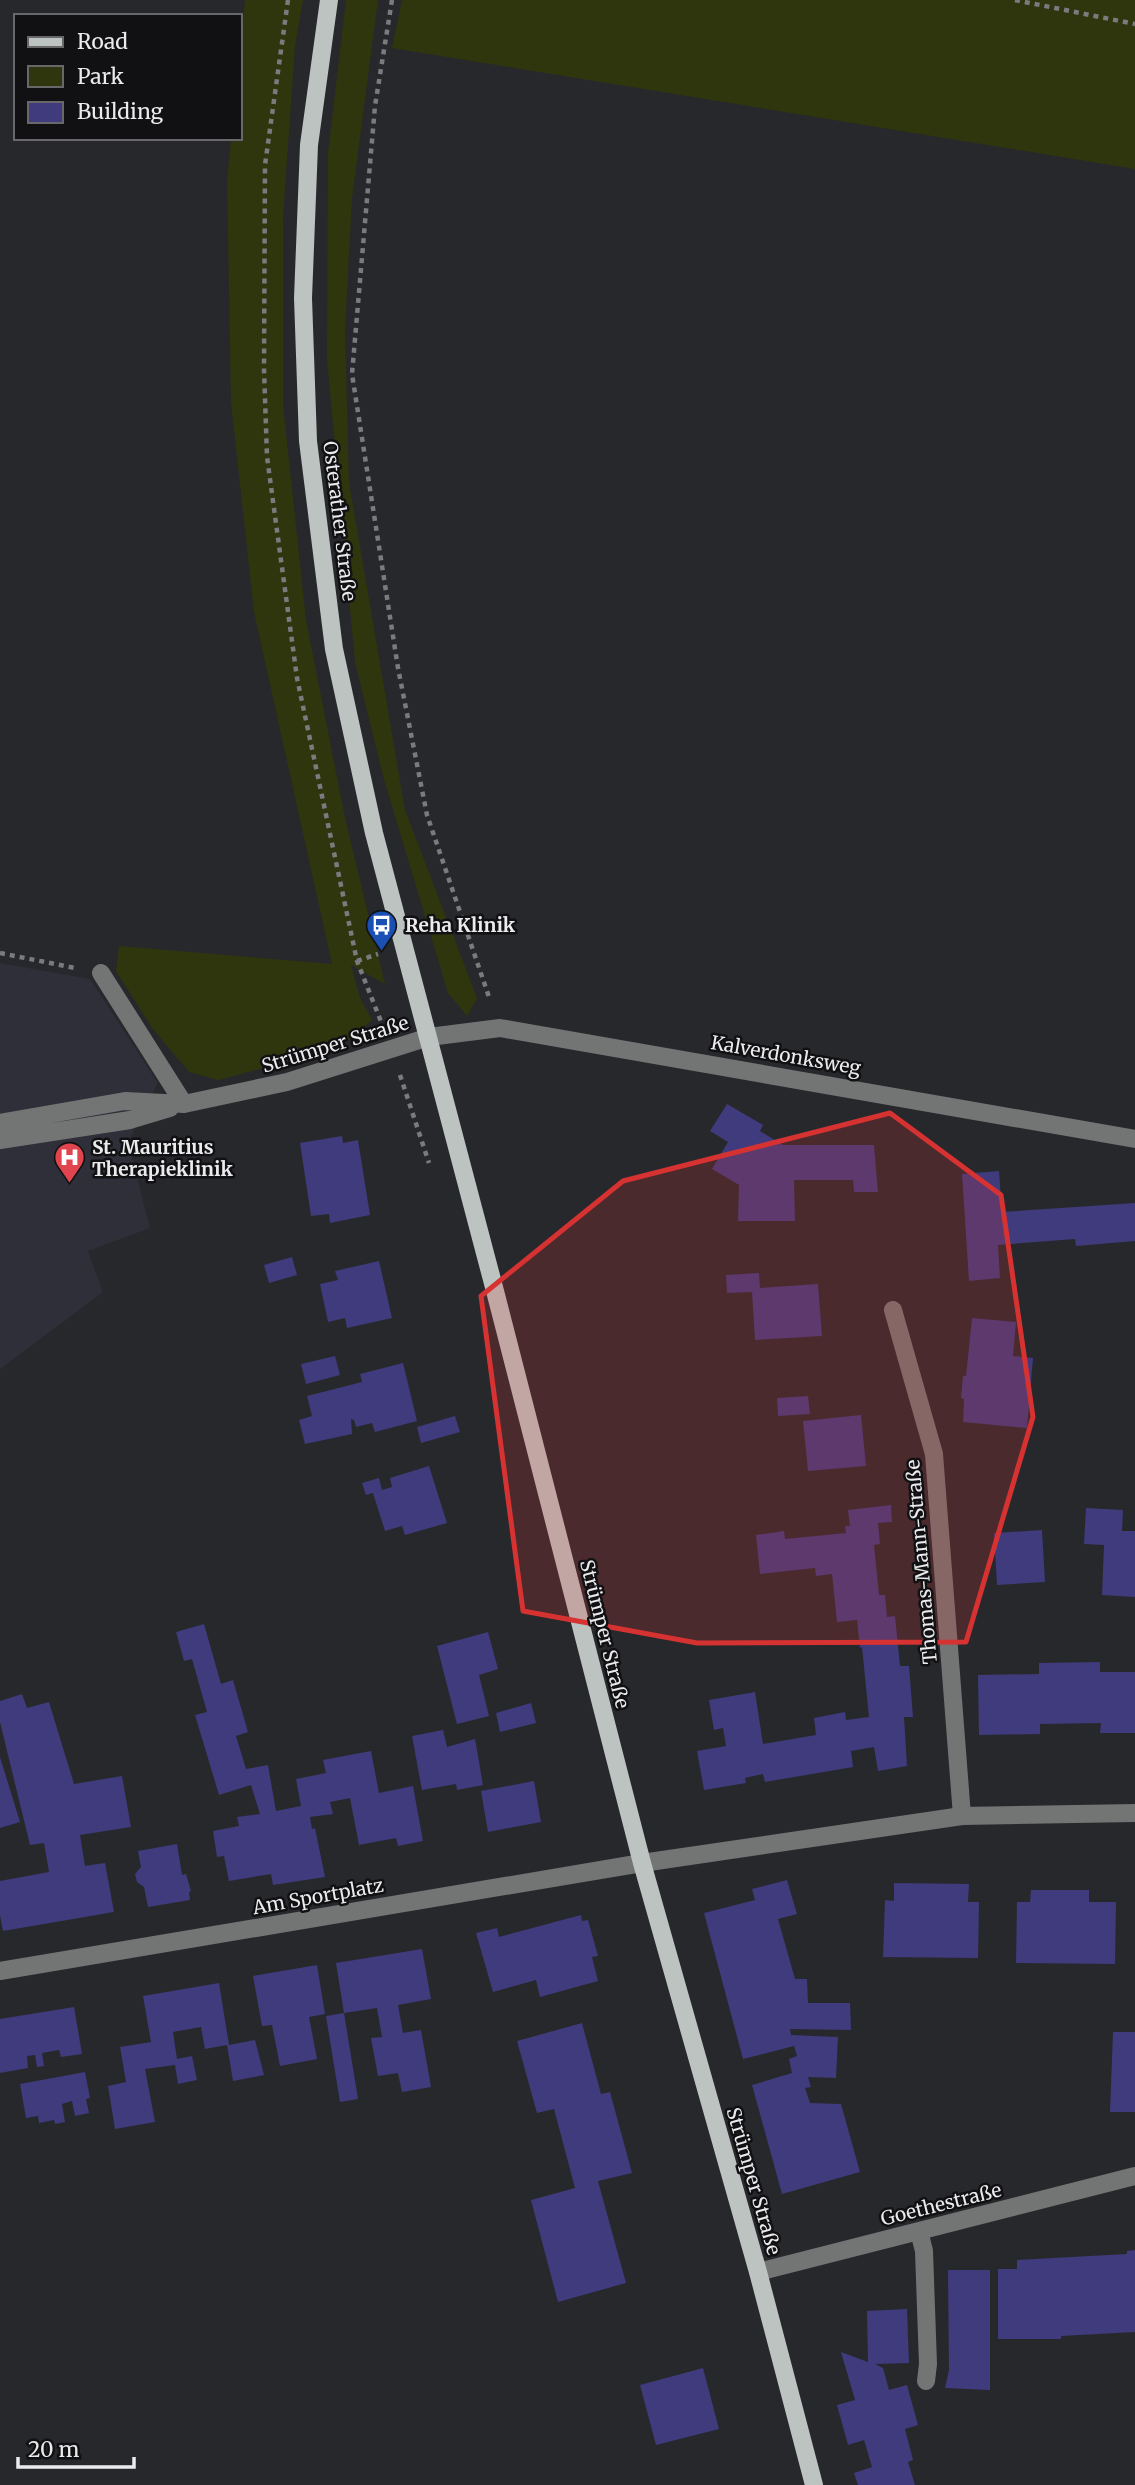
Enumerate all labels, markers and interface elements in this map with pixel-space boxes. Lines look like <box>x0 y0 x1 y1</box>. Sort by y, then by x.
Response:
legend <box>14 14 242 140</box>
text: Road <box>77 28 128 55</box>
text: Park <box>77 63 124 90</box>
text: Building <box>77 98 164 125</box>
street label: Osterather Straße <box>318 440 362 602</box>
bus stop icon: Reha Klinik <box>365 908 399 952</box>
place label: Reha Klinik <box>405 913 516 937</box>
street label: Strümper Straße <box>259 1010 411 1078</box>
street label: Kalverdonksweg <box>709 1030 863 1080</box>
place label: St. Mauritius Therapieklinik <box>92 1135 233 1181</box>
hospital icon: St. Mauritius Therapieklinik <box>52 1141 86 1185</box>
street label: Thomas-Mann-Straße <box>900 1459 942 1665</box>
street label: Strümper Straße <box>575 1557 635 1711</box>
street label: Am Sportplatz <box>250 1873 385 1919</box>
street label: Strümper Straße <box>721 2104 787 2258</box>
street label: Goethestraße <box>878 2177 1004 2231</box>
scale bar <box>18 2426 133 2470</box>
text: 20 m <box>28 2436 80 2463</box>

